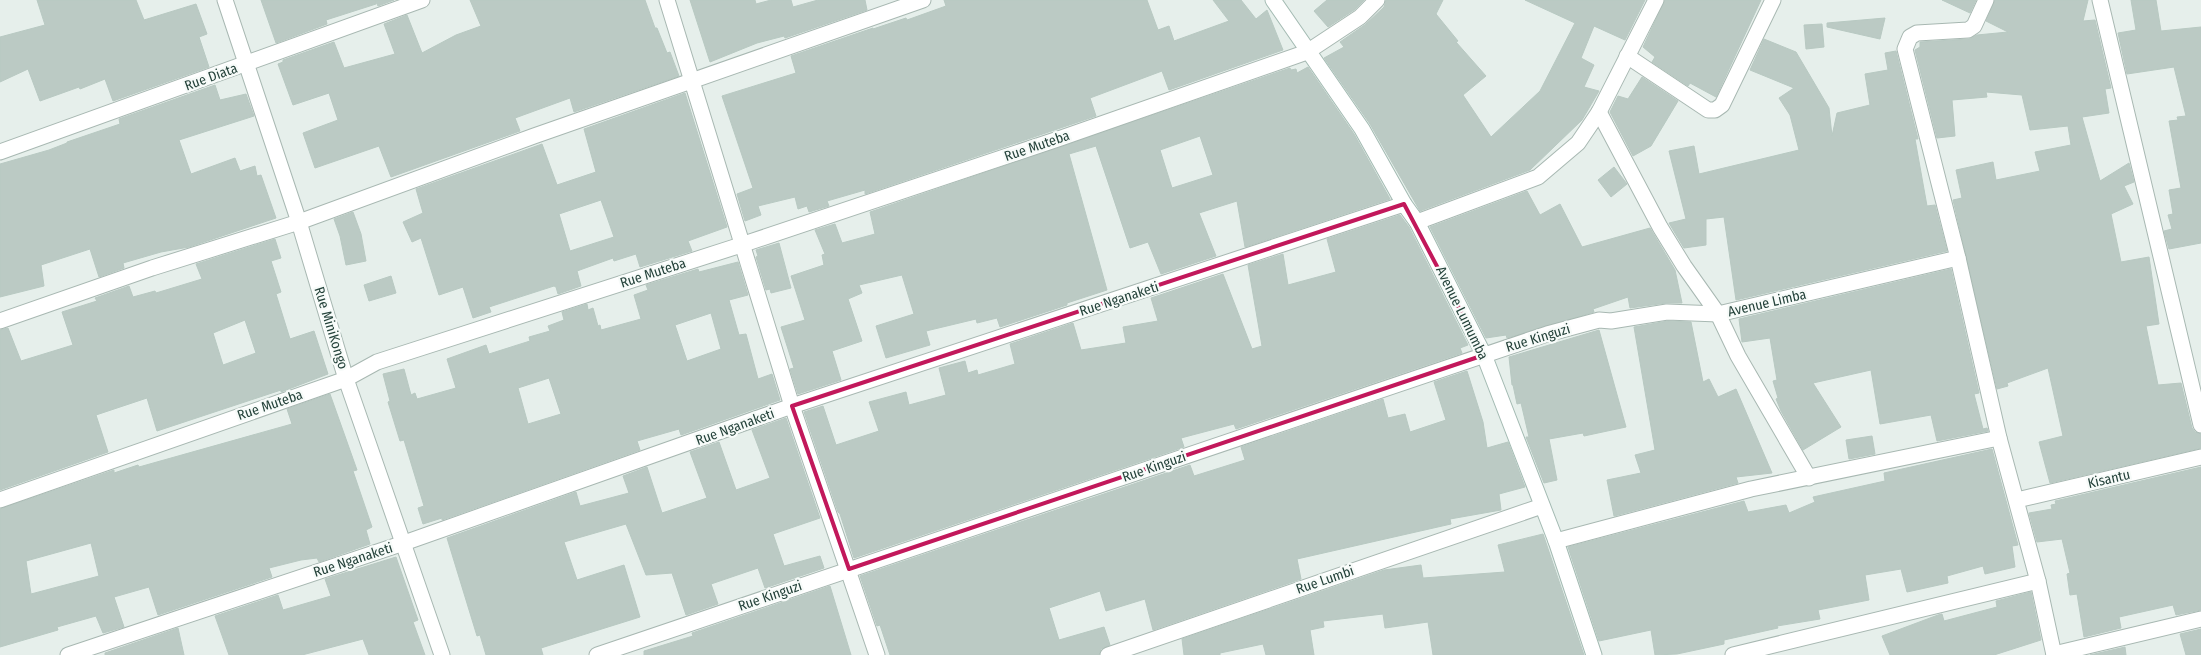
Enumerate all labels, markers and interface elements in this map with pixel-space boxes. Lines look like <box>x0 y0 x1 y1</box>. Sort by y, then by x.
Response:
street label: Rue Diata <box>182 60 240 94</box>
street label: Rue Muteba <box>1002 127 1072 165</box>
street label: Rue Muteba <box>618 254 688 292</box>
street label: Avenue Lumumba <box>1432 264 1492 363</box>
street label: Rue Nganaketi <box>1077 278 1161 320</box>
street label: Rue MiniKongo <box>310 285 352 371</box>
street label: Avenue Limba <box>1726 286 1808 320</box>
street label: Rue Kinguzi <box>1504 320 1572 356</box>
street label: Rue Muteba <box>235 386 305 424</box>
street label: Rue Nganaketi <box>693 405 777 449</box>
street label: Rue Kinguzi <box>1120 448 1188 486</box>
street label: Kisantu <box>2086 466 2132 492</box>
street label: Rue Nganaketi <box>311 539 395 581</box>
street label: Rue Lumbi <box>1294 562 1356 598</box>
street label: Rue Kinguzi <box>736 577 804 615</box>

